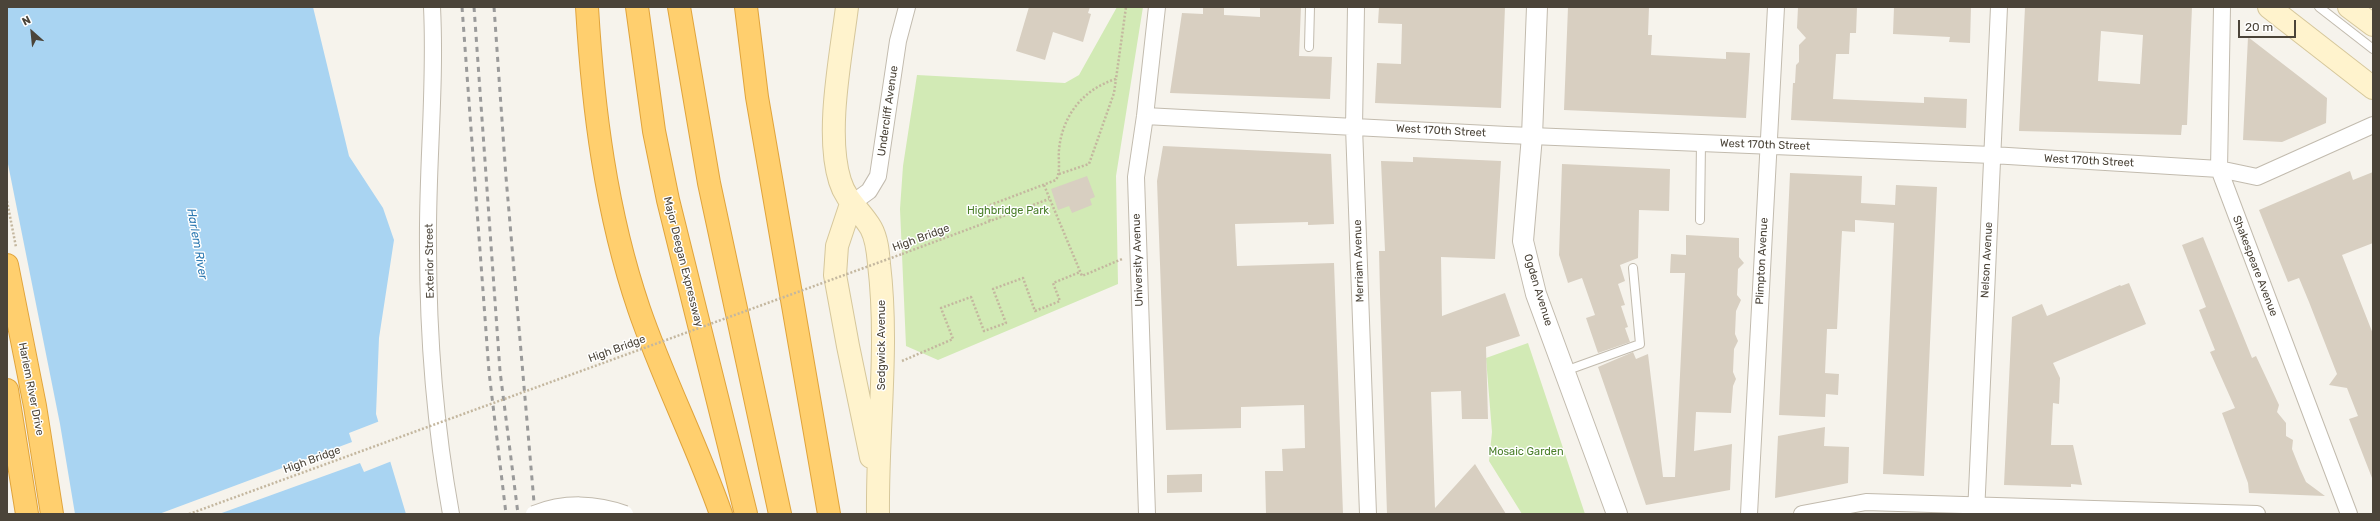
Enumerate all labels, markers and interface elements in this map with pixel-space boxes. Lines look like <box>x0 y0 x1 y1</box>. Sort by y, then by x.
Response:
north arrow <box>12 12 52 52</box>
scale bar <box>2240 12 2298 38</box>
text: N <box>20 13 33 28</box>
text: 20 m <box>2245 20 2273 34</box>
street label: Undercliff Avenue <box>875 65 901 157</box>
street label: West 170th Street <box>1396 122 1486 140</box>
street label: West 170th Street <box>1720 137 1810 153</box>
street label: West 170th Street <box>2044 152 2134 170</box>
street label: Major Deegan Expressway <box>660 195 706 329</box>
park label: Highbridge Park <box>967 204 1049 218</box>
water label: Harlem River <box>184 207 210 281</box>
street label: University Avenue <box>1130 213 1146 307</box>
street label: Shakespeare Avenue <box>2230 214 2280 318</box>
street label: Plimpton Avenue <box>1753 217 1771 305</box>
street label: Merriam Avenue <box>1351 219 1367 303</box>
street label: High Bridge <box>891 222 951 254</box>
street label: Nelson Avenue <box>1978 222 1996 298</box>
street label: Exterior Street <box>423 223 437 299</box>
street label: Ogden Avenue <box>1521 252 1555 328</box>
street label: Sedgwick Avenue <box>875 300 889 390</box>
street label: High Bridge <box>587 333 647 365</box>
street label: Harlem River Drive <box>15 341 47 437</box>
street label: High Bridge <box>282 444 342 476</box>
park label: Mosaic Garden <box>1488 445 1564 459</box>

